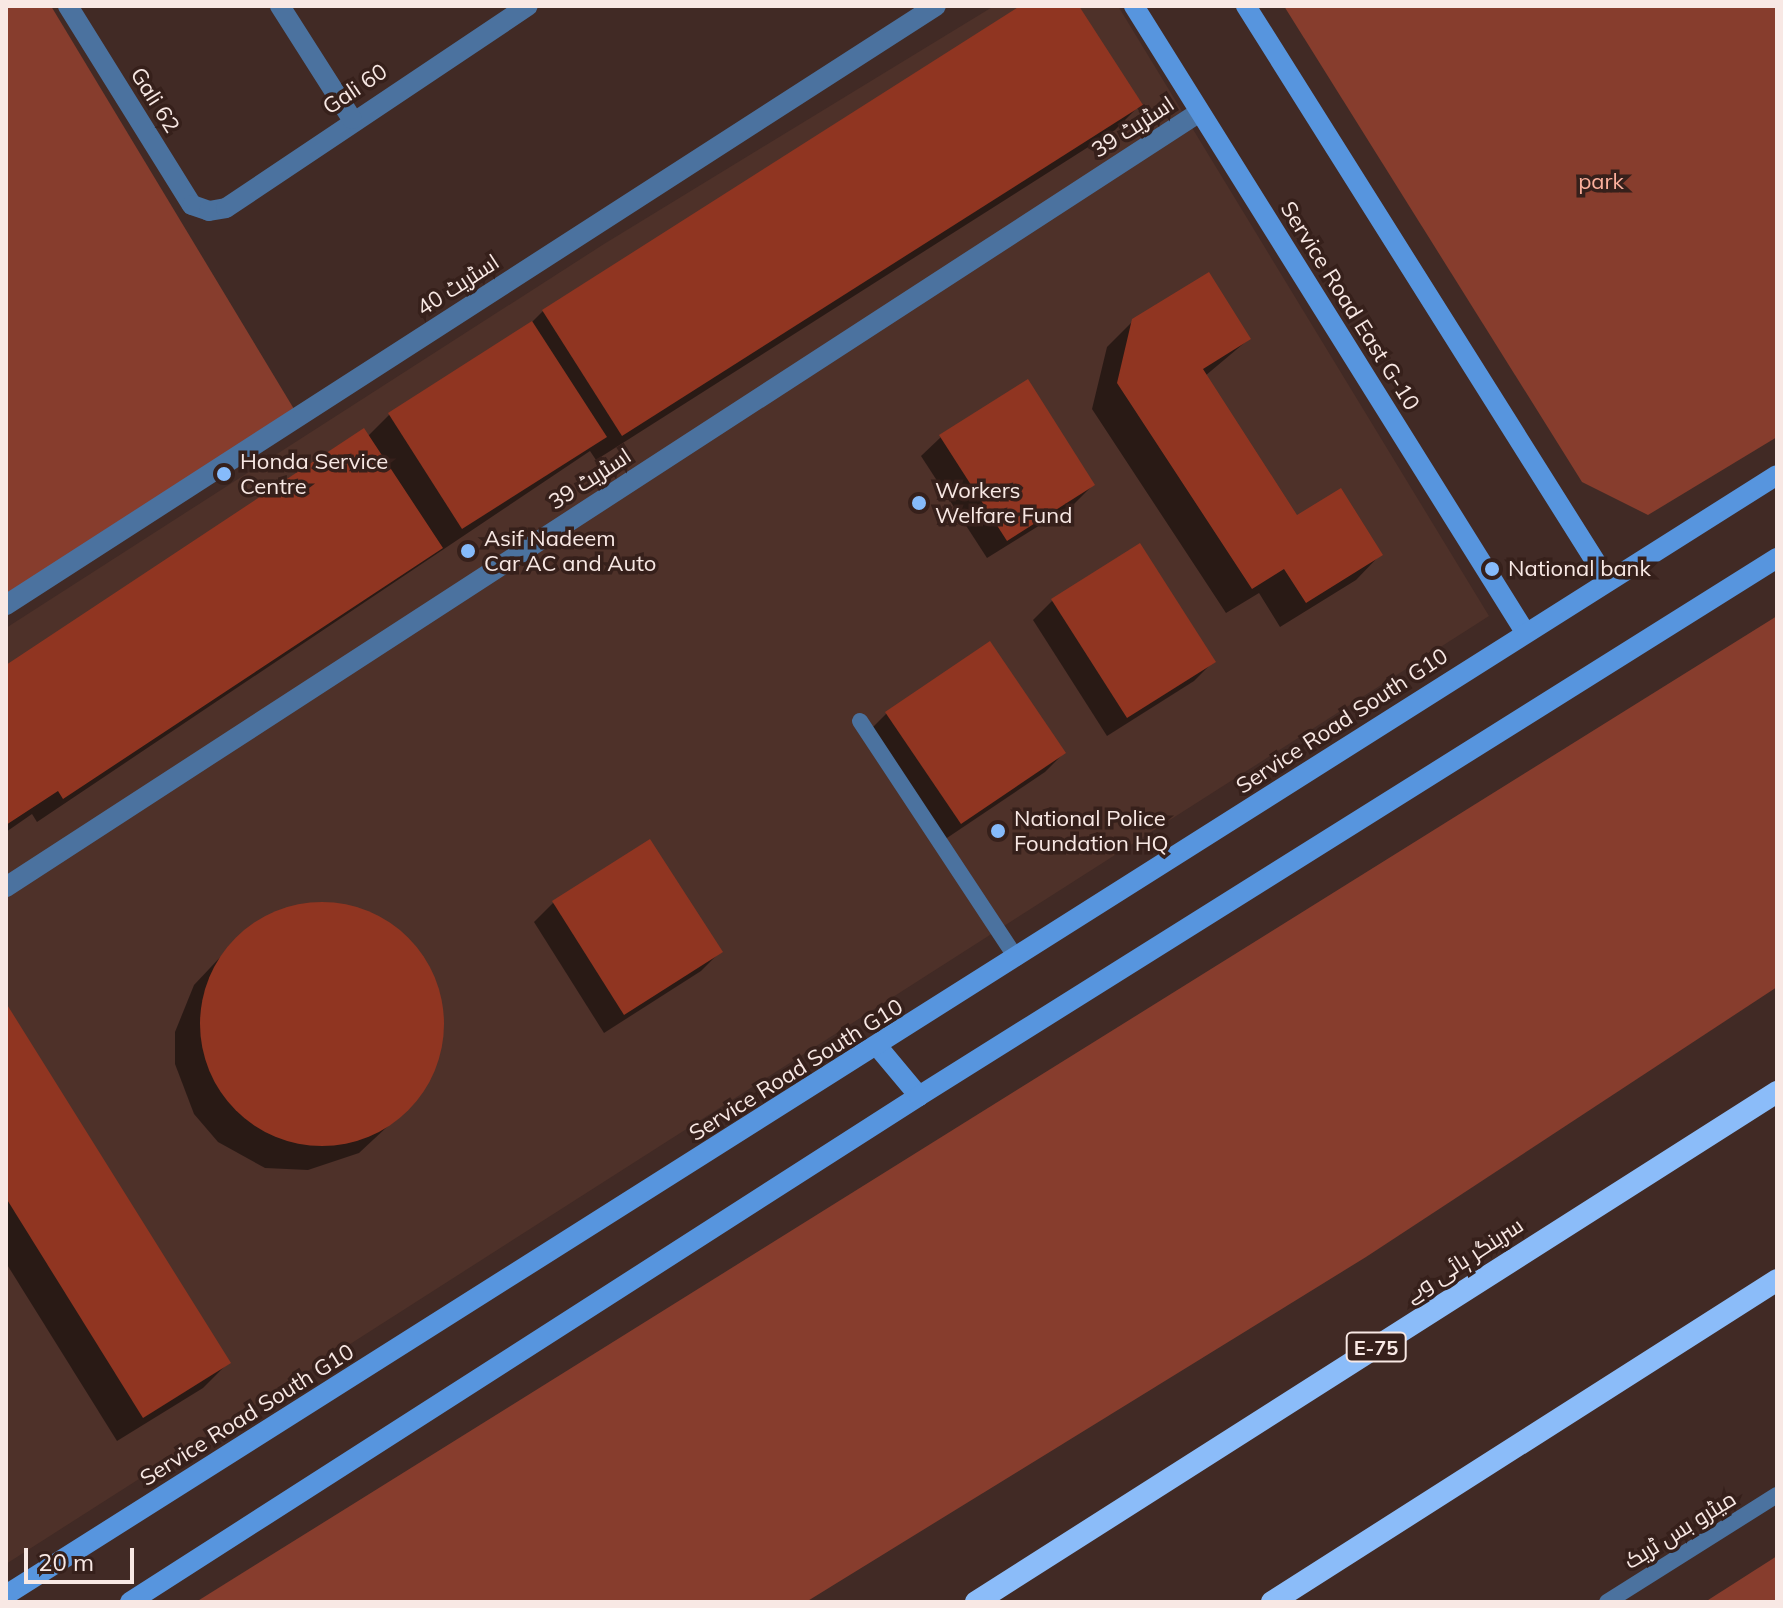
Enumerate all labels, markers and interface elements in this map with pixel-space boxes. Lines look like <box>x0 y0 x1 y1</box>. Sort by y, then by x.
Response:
street label: Gali 60 <box>318 58 392 120</box>
street label: Gali 62 <box>125 63 185 137</box>
street label: اسٹریٹ 39 <box>1087 91 1179 163</box>
park label: park <box>1578 169 1624 195</box>
street label: Service Road East G-10 <box>1275 197 1425 415</box>
street label: اسٹریٹ 40 <box>412 249 504 321</box>
street label: اسٹریٹ 39 <box>544 443 636 515</box>
place label: Honda Service Centre <box>240 448 388 500</box>
marker: Honda Service Centre <box>215 465 233 483</box>
place label: Workers Welfare Fund <box>935 477 1072 528</box>
marker: Workers Welfare Fund <box>910 494 928 512</box>
place label: Asif Nadeem Car AC and Auto <box>484 525 656 576</box>
marker: Asif Nadeem Car AC and Auto <box>459 542 477 560</box>
place label: National bank <box>1508 556 1651 582</box>
marker: National bank <box>1483 560 1501 578</box>
street label: Service Road South G10 <box>1231 643 1453 799</box>
place label: National Police Foundation HQ <box>1014 805 1168 856</box>
marker: National Police Foundation HQ <box>989 822 1007 840</box>
street label: Service Road South G10 <box>684 993 908 1147</box>
street label: سرینگر ہائی وے <box>1400 1212 1528 1308</box>
road number: E-75 <box>1344 1331 1408 1363</box>
street label: Service Road South G10 <box>135 1338 359 1492</box>
street label: میٹرو بس ٹریک <box>1619 1485 1741 1575</box>
scale bar <box>28 1532 138 1582</box>
text: 20 m <box>38 1547 94 1577</box>

